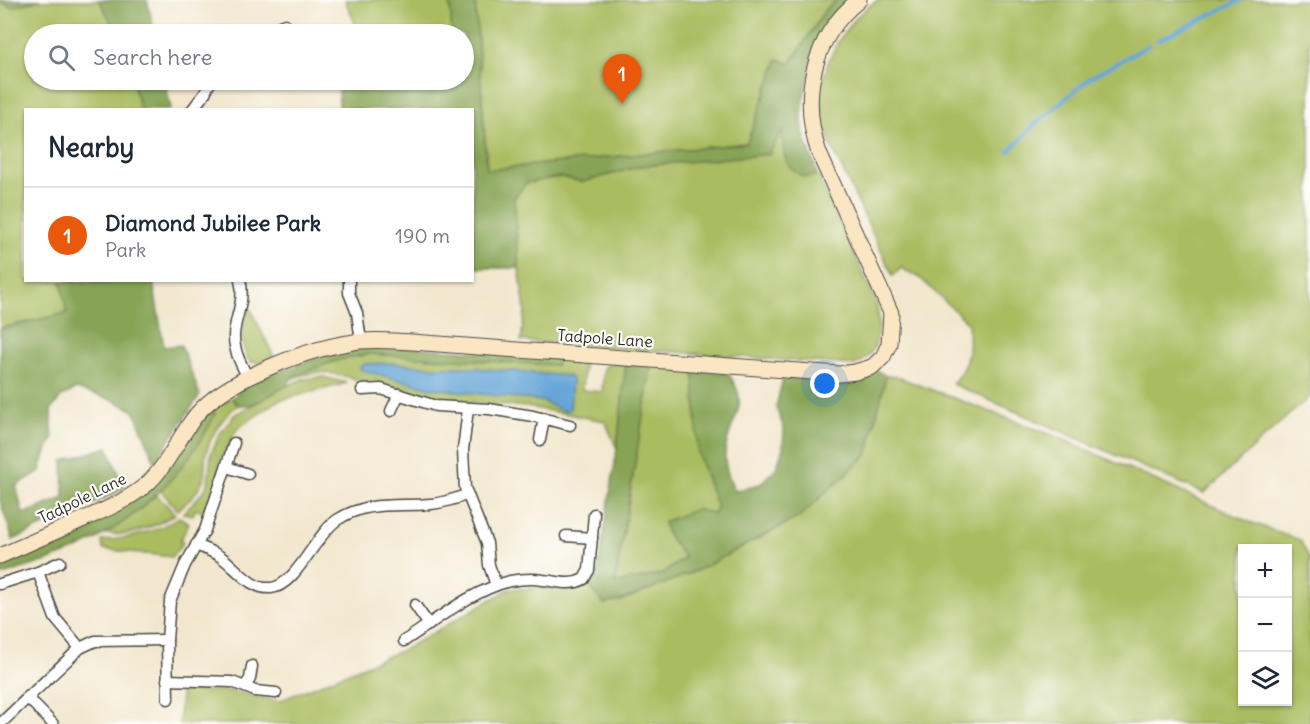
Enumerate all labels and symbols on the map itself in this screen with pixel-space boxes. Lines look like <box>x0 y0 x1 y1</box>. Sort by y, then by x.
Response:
pin: 1 <box>602 54 642 104</box>
street label: Tadpole Lane <box>557 325 653 351</box>
your location <box>810 369 839 398</box>
street label: Tadpole Lane <box>35 468 129 528</box>

